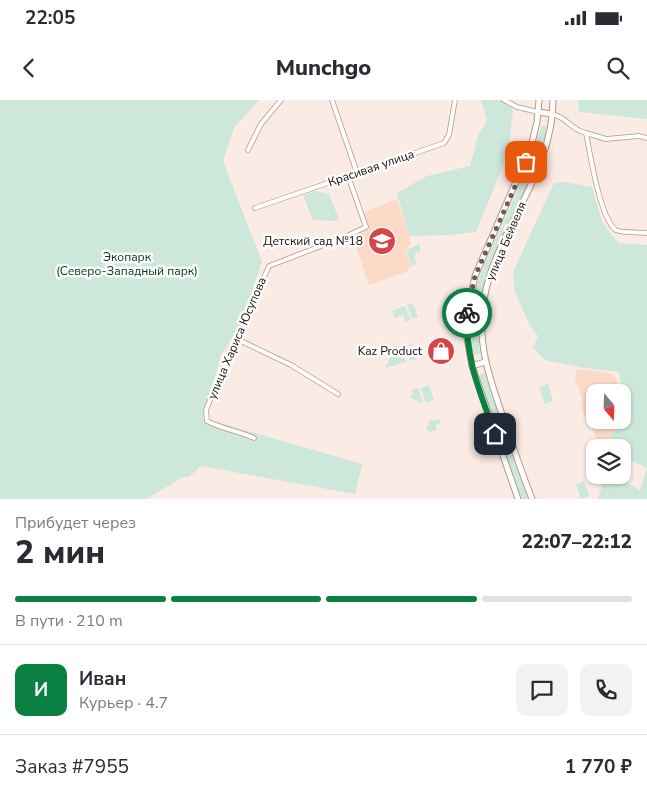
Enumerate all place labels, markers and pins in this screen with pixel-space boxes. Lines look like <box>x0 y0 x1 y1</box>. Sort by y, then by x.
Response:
pin <box>505 141 547 183</box>
school or university icon: Детский сaд №18 <box>367 226 397 256</box>
place label: Детский сaд №18 <box>263 233 363 249</box>
shop icon: Kaz Product <box>426 336 456 366</box>
place label: Kaz Product <box>358 343 423 359</box>
pin <box>474 413 516 455</box>

